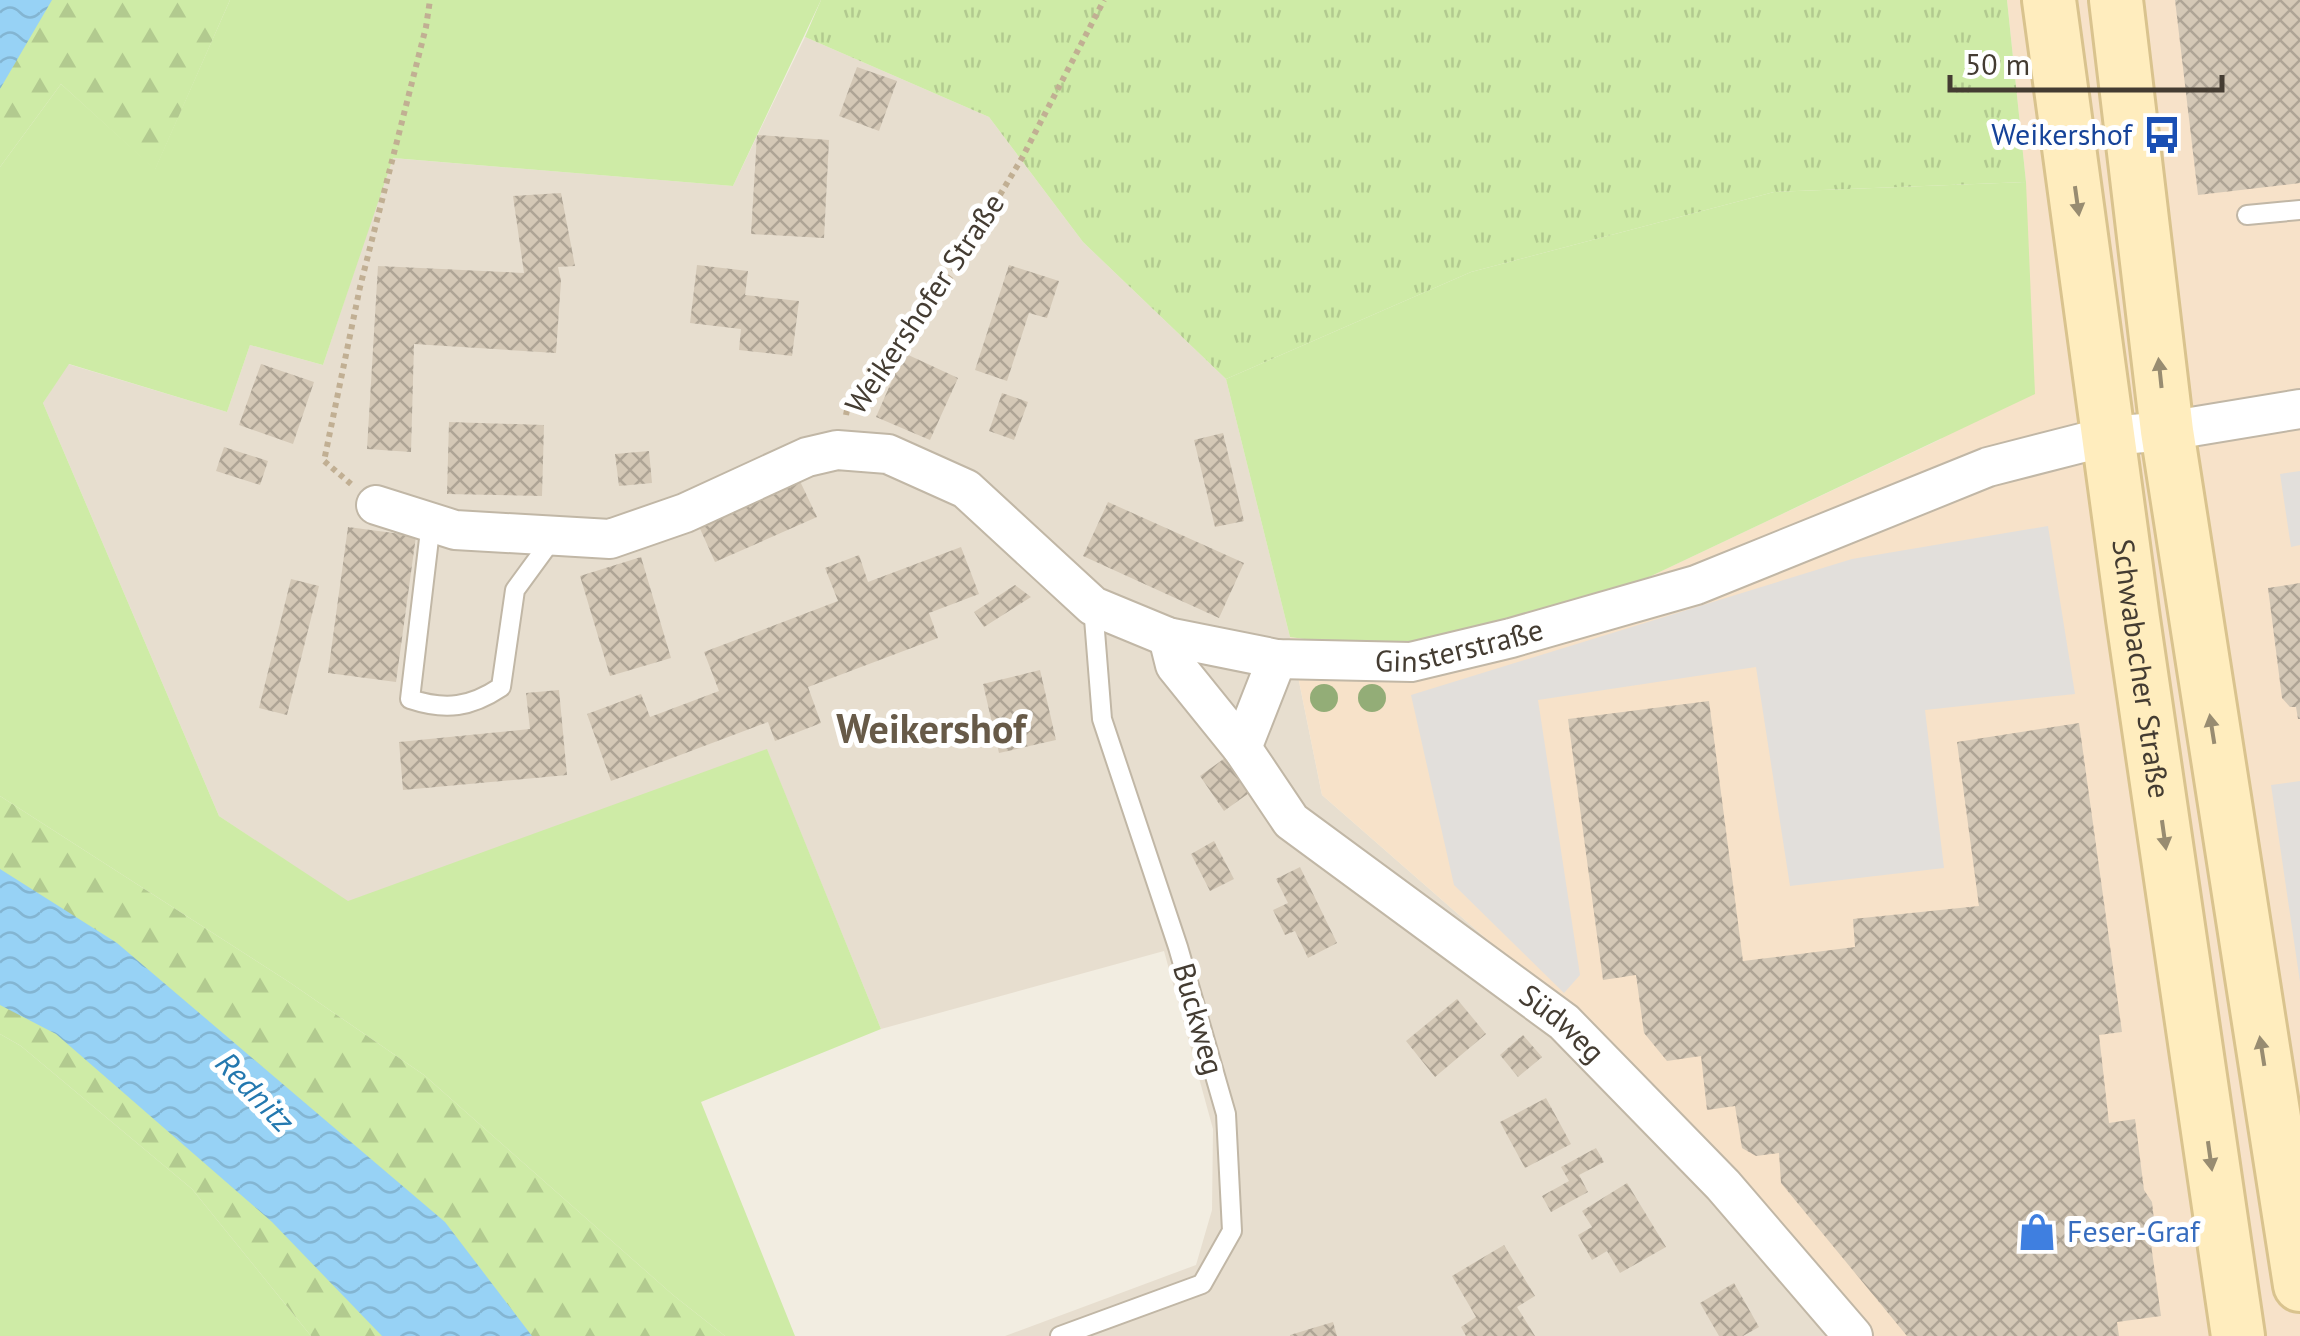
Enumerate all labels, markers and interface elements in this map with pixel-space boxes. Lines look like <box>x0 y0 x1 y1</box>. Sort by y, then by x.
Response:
scale bar <box>1950 30 2222 92</box>
text: 50 m <box>1965 44 2030 83</box>
place label: Weikershof <box>1991 114 2133 153</box>
bus stop icon: Weikershof <box>2141 114 2183 156</box>
street label: Weikershofer Straße <box>835 185 1012 421</box>
one-way arrow <box>2069 185 2085 217</box>
one-way arrow <box>2152 357 2168 389</box>
street label: Schwabacher Straße <box>2104 536 2180 801</box>
street label: Ginsterstraße <box>1374 609 1547 680</box>
district label: Weikershof <box>836 702 1028 754</box>
one-way arrow <box>2204 713 2220 745</box>
one-way arrow <box>2156 819 2172 851</box>
street label: Buckweg <box>1165 958 1234 1079</box>
street label: Südweg <box>1512 975 1614 1070</box>
one-way arrow <box>2254 1034 2269 1066</box>
water label: Rednitz <box>207 1042 305 1142</box>
one-way arrow <box>2202 1141 2218 1173</box>
shop icon: Feser-Graf <box>2016 1211 2058 1253</box>
place label: Feser-Graf <box>2067 1211 2201 1250</box>

